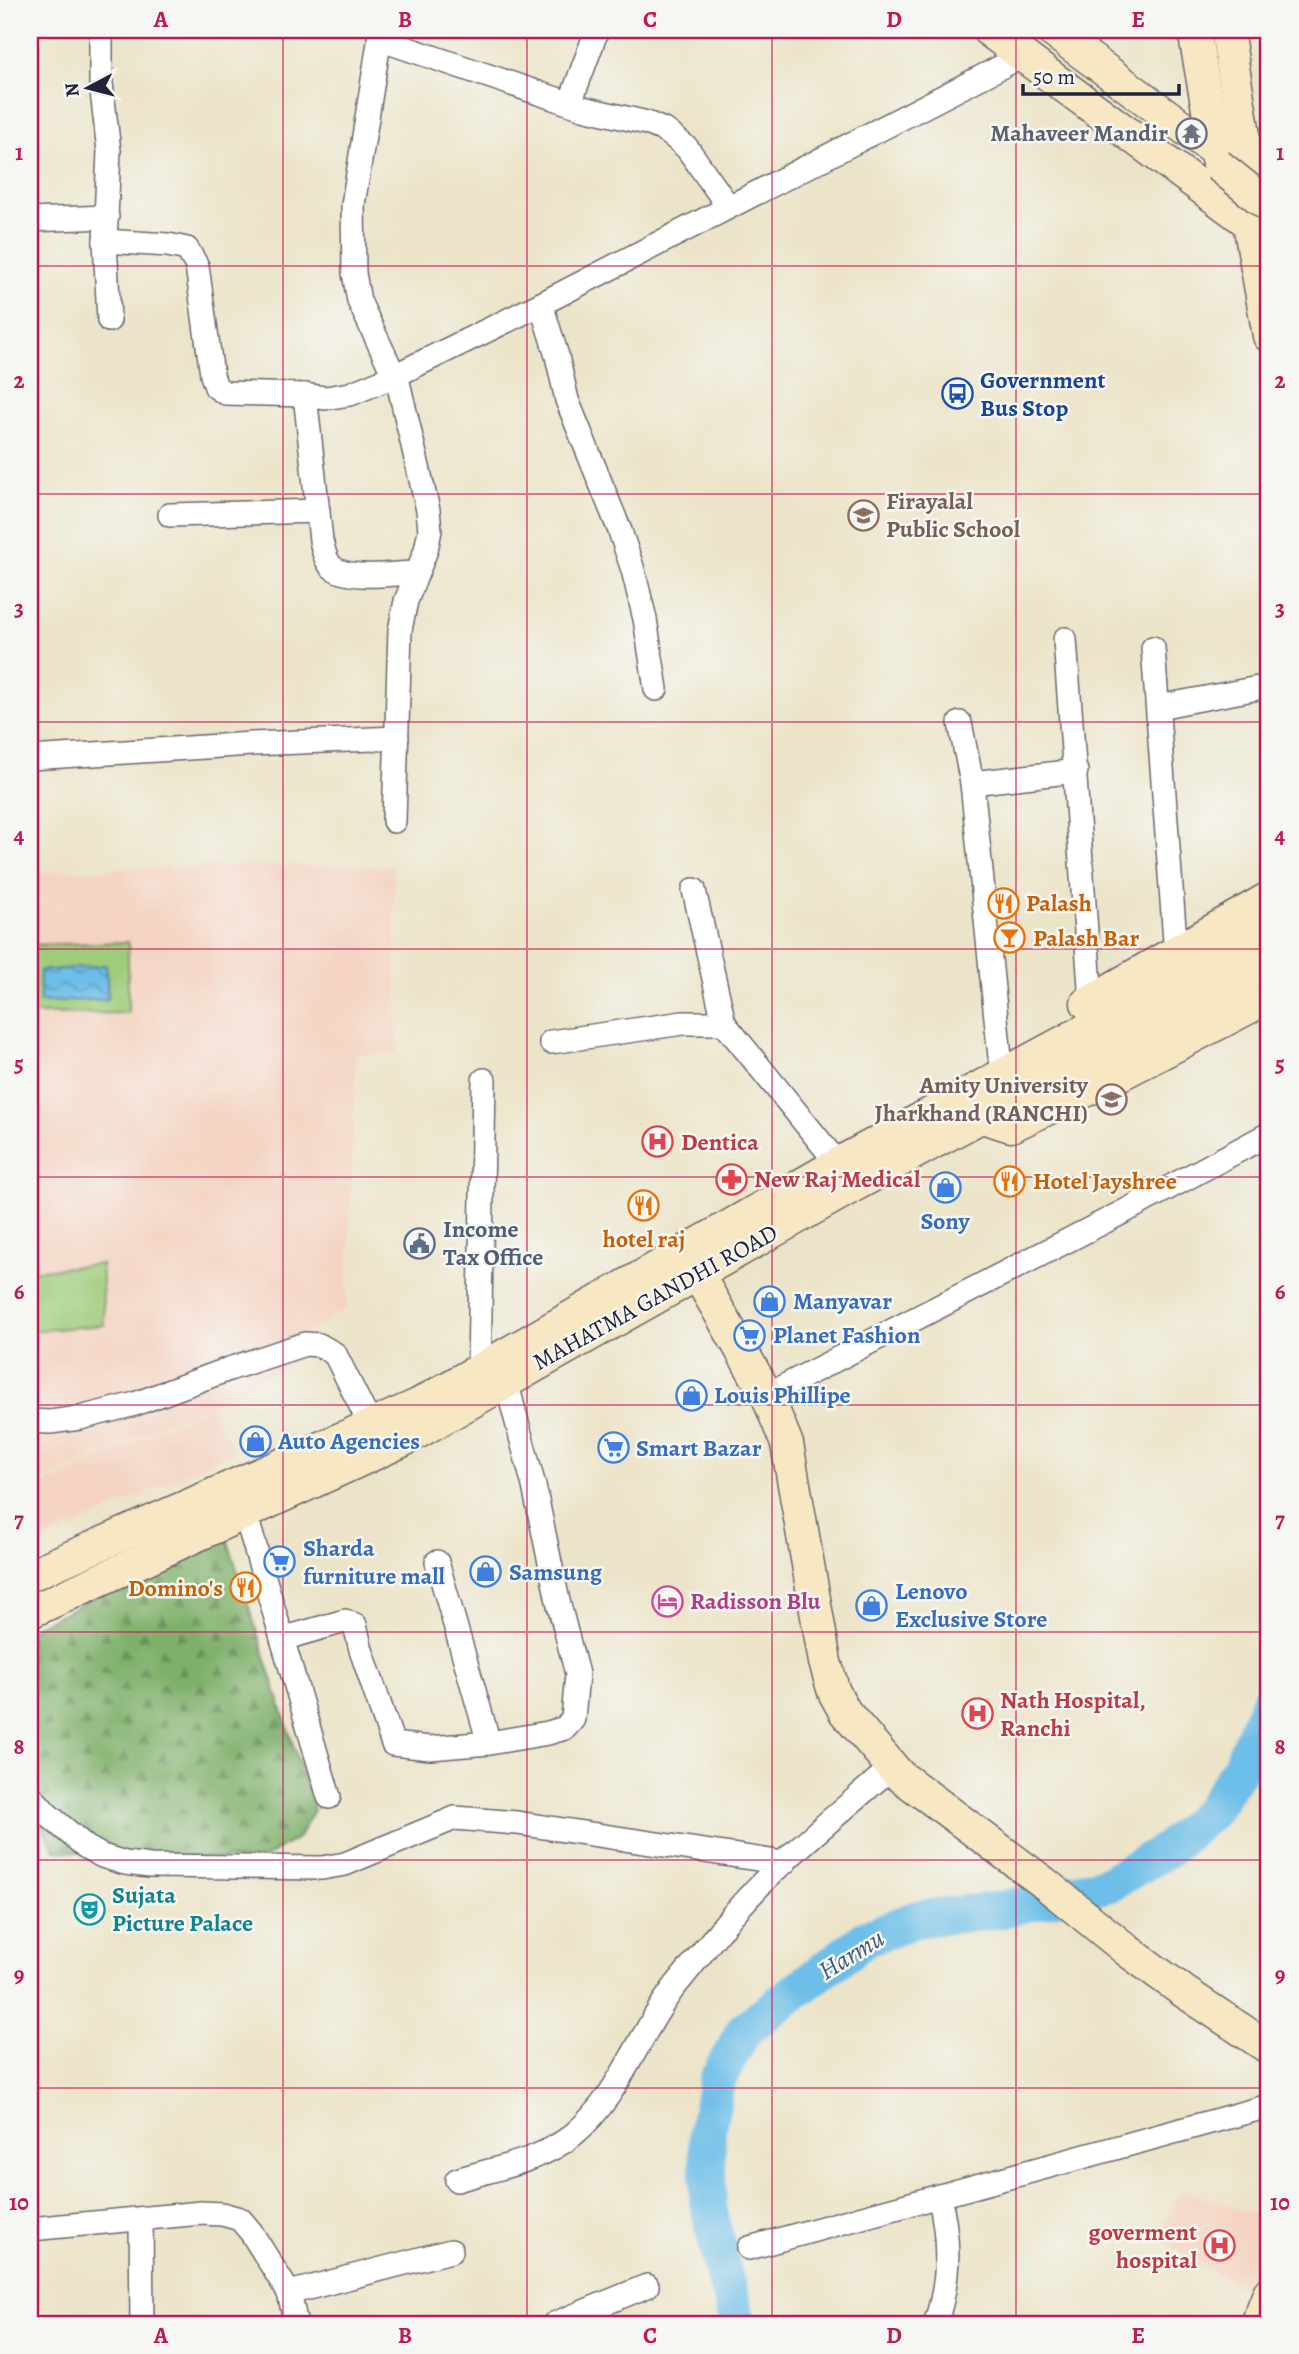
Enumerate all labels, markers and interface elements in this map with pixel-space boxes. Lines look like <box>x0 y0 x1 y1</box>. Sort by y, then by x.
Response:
text: A <box>153 4 169 35</box>
text: B <box>398 4 412 35</box>
text: C <box>643 4 657 35</box>
text: D <box>886 4 902 35</box>
text: E <box>1131 4 1145 35</box>
north arrow <box>52 52 122 122</box>
scale bar <box>1023 52 1178 96</box>
text: 50 m <box>1033 63 1075 91</box>
text: N <box>58 81 86 98</box>
temple icon: Mahaveer Mandir <box>1174 116 1208 150</box>
place label: Mahaveer Mandir <box>990 117 1168 149</box>
text: 1 <box>15 137 23 168</box>
text: 1 <box>1276 137 1284 168</box>
place label: Government Bus Stop <box>980 364 1105 424</box>
text: 2 <box>13 365 25 396</box>
text: 2 <box>1274 365 1286 396</box>
bus stop icon: Government Bus Stop <box>940 377 974 411</box>
place label: Firayalal Public School <box>886 485 1021 545</box>
school or university icon: Firayalal Public School <box>846 498 880 532</box>
text: 3 <box>14 593 24 624</box>
text: 3 <box>1275 593 1285 624</box>
text: 4 <box>14 820 25 851</box>
text: 4 <box>1275 820 1286 851</box>
restaurant icon: Palash <box>986 886 1020 920</box>
place label: Palash <box>1026 887 1092 919</box>
bar icon: Palash Bar <box>993 921 1027 955</box>
place label: Palash Bar <box>1033 922 1139 954</box>
text: 5 <box>14 1048 24 1079</box>
text: 5 <box>1275 1048 1285 1079</box>
place label: Amity University Jharkhand (RANCHI) <box>874 1069 1089 1129</box>
school or university icon: Amity University Jharkhand (RANCHI) <box>1094 1082 1128 1116</box>
hospital icon: Dentica <box>641 1125 675 1159</box>
place label: Dentica <box>681 1126 759 1158</box>
pharmacy icon: New Raj Medical <box>714 1162 748 1196</box>
place label: New Raj Medical <box>754 1163 921 1195</box>
restaurant icon: Hotel Jayshree <box>993 1164 1027 1198</box>
place label: Hotel Jayshree <box>1033 1165 1177 1197</box>
shop icon: Sony <box>928 1170 962 1204</box>
restaurant icon: hotel raj <box>627 1188 661 1222</box>
place label: Sony <box>920 1205 970 1237</box>
place label: Income Tax Office <box>443 1213 543 1273</box>
street label: MAHATMA GANDHI ROAD <box>527 1216 783 1378</box>
place label: hotel raj <box>603 1223 685 1255</box>
public building icon: Income Tax Office <box>403 1226 437 1260</box>
text: 6 <box>14 1276 25 1307</box>
text: 6 <box>1275 1276 1286 1307</box>
shop icon: Manyavar <box>753 1284 787 1318</box>
place label: Manyavar <box>793 1285 892 1317</box>
supermarket icon: Planet Fashion <box>733 1318 767 1352</box>
place label: Planet Fashion <box>773 1319 921 1351</box>
shop icon: Louis Phillipe <box>674 1378 708 1412</box>
place label: Louis Phillipe <box>714 1379 851 1411</box>
shop icon: Auto Agencies <box>238 1424 272 1458</box>
place label: Auto Agencies <box>277 1425 420 1457</box>
supermarket icon: Smart Bazar <box>596 1431 630 1465</box>
place label: Smart Bazar <box>636 1432 762 1464</box>
text: 7 <box>14 1504 24 1535</box>
text: 7 <box>1275 1504 1285 1535</box>
place label: Sharda furniture mall <box>303 1532 446 1592</box>
supermarket icon: Sharda furniture mall <box>263 1545 297 1579</box>
shop icon: Samsung <box>469 1555 503 1589</box>
place label: Samsung <box>509 1556 603 1588</box>
restaurant icon: Domino's <box>229 1571 263 1605</box>
place label: Domino's <box>128 1572 223 1604</box>
place label: Lenovo Exclusive Store <box>895 1575 1047 1635</box>
hotel icon: Radisson Blu <box>650 1584 684 1618</box>
place label: Radisson Blu <box>690 1585 822 1617</box>
shop icon: Lenovo Exclusive Store <box>855 1588 889 1622</box>
place label: Nath Hospital, Ranchi <box>1000 1684 1146 1744</box>
hospital icon: Nath Hospital, Ranchi <box>960 1697 994 1731</box>
text: 8 <box>13 1731 25 1762</box>
text: 8 <box>1274 1731 1286 1762</box>
place label: Sujata Picture Palace <box>112 1879 253 1939</box>
theatre icon: Sujata Picture Palace <box>72 1892 106 1926</box>
water label: Harmu <box>812 1921 891 1988</box>
text: 9 <box>14 1959 24 1990</box>
text: 9 <box>1275 1959 1285 1990</box>
text: 10 <box>9 2187 29 2218</box>
text: 10 <box>1270 2187 1290 2218</box>
place label: goverment hospital <box>1088 2216 1198 2276</box>
hospital icon: goverment hospital <box>1203 2229 1237 2263</box>
text: A <box>153 2320 169 2351</box>
text: B <box>398 2320 412 2351</box>
text: C <box>643 2320 657 2351</box>
text: D <box>886 2320 902 2351</box>
text: E <box>1131 2320 1145 2351</box>

